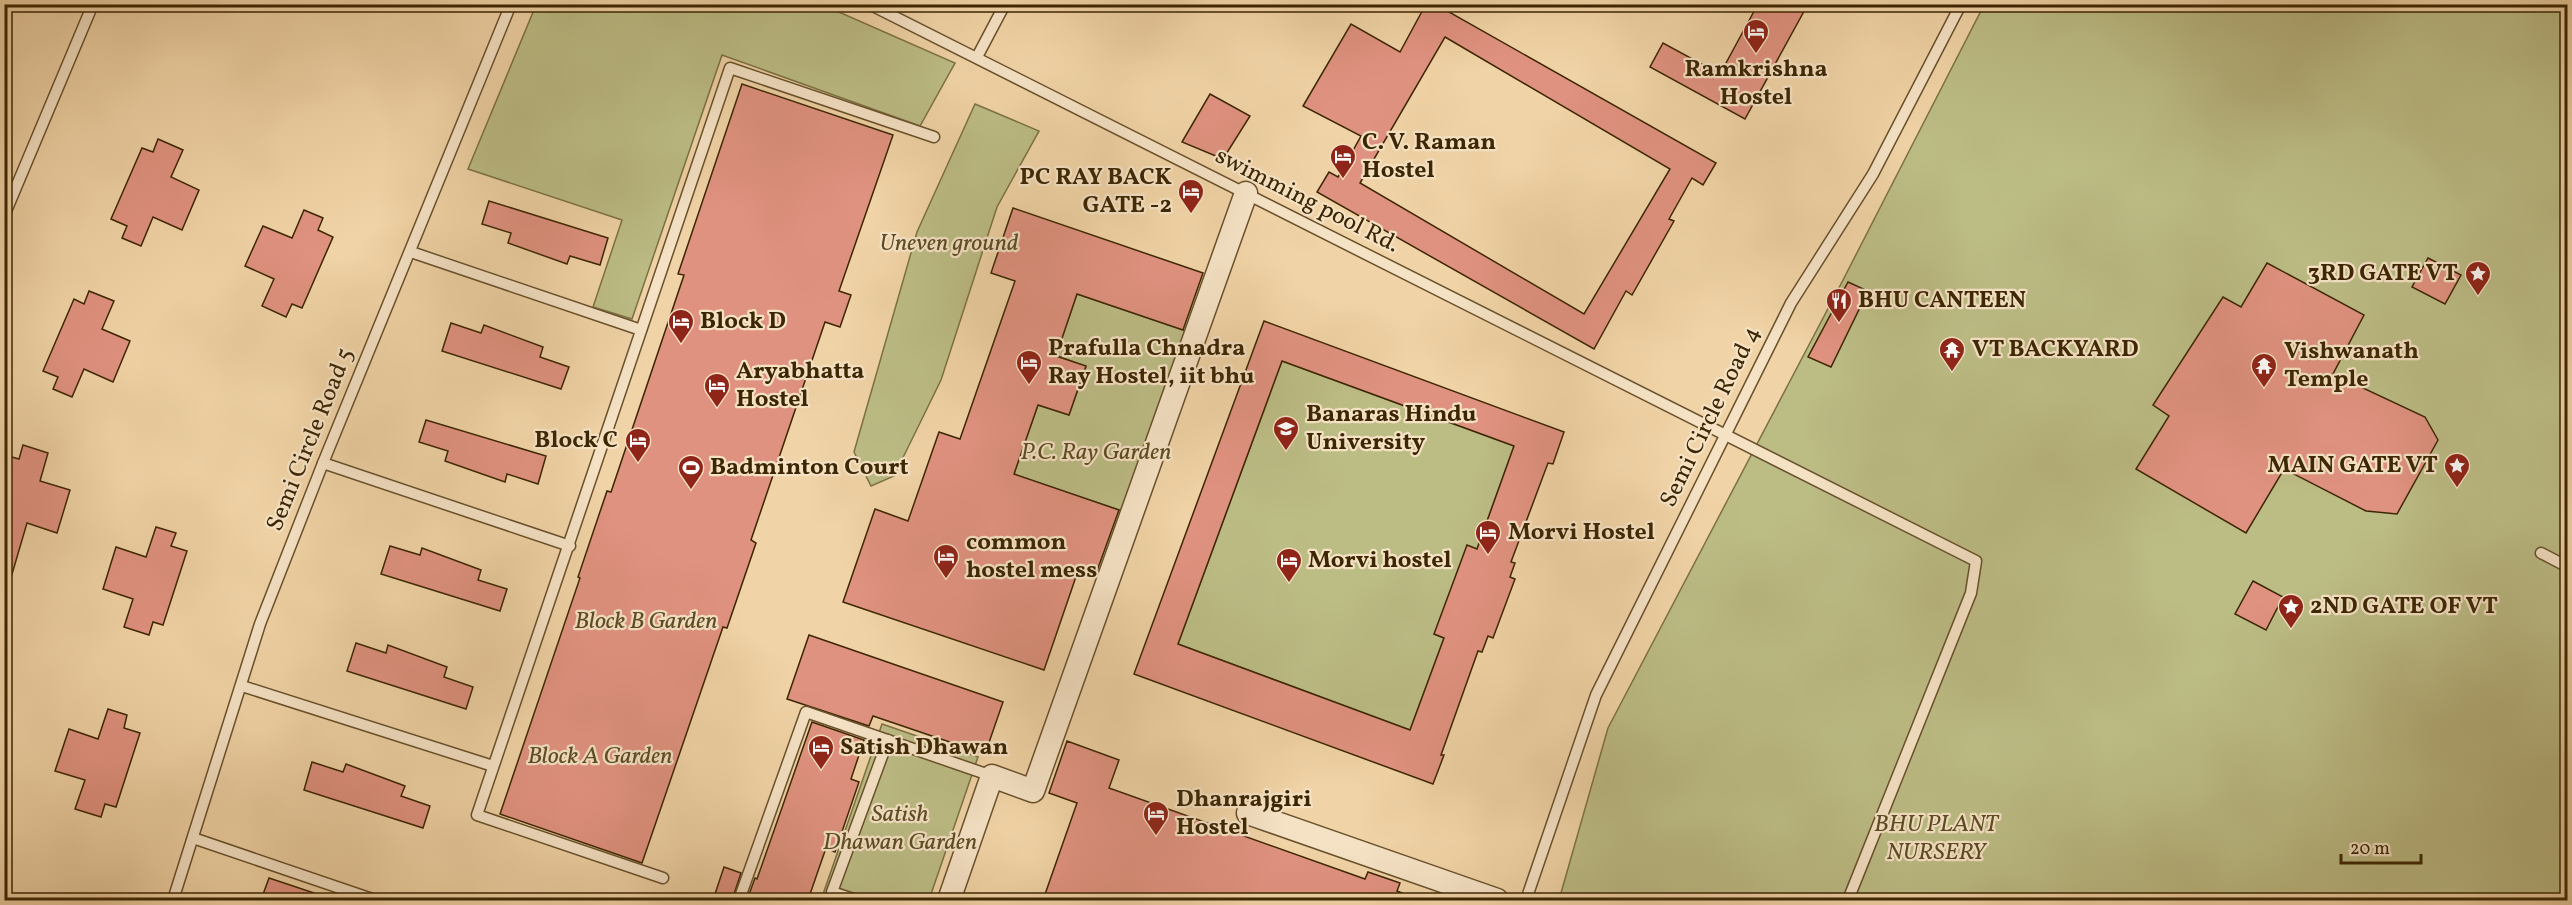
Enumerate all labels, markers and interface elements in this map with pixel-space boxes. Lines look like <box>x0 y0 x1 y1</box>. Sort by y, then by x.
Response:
hotel icon: Ramkrishna Hostel <box>1741 17 1771 55</box>
place label: Ramkrishna Hostel <box>1684 53 1828 115</box>
place label: C. V. Raman Hostel <box>1362 126 1496 188</box>
street label: swimming pool Rd. <box>1209 140 1405 262</box>
hotel icon: C. V. Raman Hostel <box>1328 142 1358 180</box>
place label: PC RAY BACK GATE -2 <box>1020 161 1173 223</box>
hotel icon: PC RAY BACK GATE -2 <box>1176 177 1206 215</box>
park label: Uneven ground <box>880 227 1019 261</box>
place label: 3RD GATE VT <box>2308 257 2458 291</box>
place icon: 3RD GATE VT <box>2463 259 2493 297</box>
place label: BHU CANTEEN <box>1858 284 2026 318</box>
restaurant icon: BHU CANTEEN <box>1824 286 1854 324</box>
place label: Block D <box>700 305 786 339</box>
hotel icon: Block D <box>666 307 696 345</box>
street label: Semi Circle Road 4 <box>1652 321 1770 513</box>
place label: Prafulla Chnadra Ray Hostel, iit bhu <box>1048 332 1255 394</box>
place label: VT BACKYARD <box>1972 333 2139 367</box>
temple icon: VT BACKYARD <box>1937 335 1967 373</box>
place label: Vishwanath Temple <box>2284 335 2419 397</box>
street label: Semi Circle Road 5 <box>259 343 363 537</box>
hotel icon: Prafulla Chnadra Ray Hostel, iit bhu <box>1014 348 1044 386</box>
temple icon: Vishwanath Temple <box>2249 351 2279 389</box>
place label: Aryabhatta Hostel <box>736 355 864 417</box>
hotel icon: Aryabhatta Hostel <box>702 371 732 409</box>
place label: Banaras Hindu University <box>1306 398 1477 460</box>
school or university icon: Banaras Hindu University <box>1271 414 1301 452</box>
place label: Block C <box>534 424 618 458</box>
hotel icon: Block C <box>623 426 653 464</box>
park label: P.C. Ray Garden <box>1020 436 1172 470</box>
place label: MAIN GATE VT <box>2268 449 2438 483</box>
place label: Badminton Court <box>710 451 908 485</box>
place icon: MAIN GATE VT <box>2442 451 2472 489</box>
sports icon: Badminton Court <box>676 453 706 491</box>
place label: Morvi Hostel <box>1508 516 1655 550</box>
hotel icon: Morvi Hostel <box>1473 518 1503 556</box>
place label: common hostel mess <box>966 526 1097 588</box>
hotel icon: common hostel mess <box>931 542 961 580</box>
place label: Morvi hostel <box>1308 544 1452 578</box>
hotel icon: Morvi hostel <box>1274 546 1304 584</box>
place label: 2ND GATE OF VT <box>2310 590 2498 624</box>
place icon: 2ND GATE OF VT <box>2276 592 2306 630</box>
park label: Block B Garden <box>574 605 718 639</box>
place label: Satish Dhawan <box>840 731 1009 765</box>
hotel icon: Satish Dhawan <box>806 733 836 771</box>
park label: Block A Garden <box>527 740 673 774</box>
place label: Dhanrajgiri Hostel <box>1176 783 1312 845</box>
park label: Satish Dhawan Garden <box>823 798 977 860</box>
hotel icon: Dhanrajgiri Hostel <box>1141 799 1171 837</box>
park label: BHU PLANT NURSERY <box>1874 808 2000 870</box>
scale bar <box>2341 827 2420 865</box>
text: 20 m <box>2350 837 2390 862</box>

